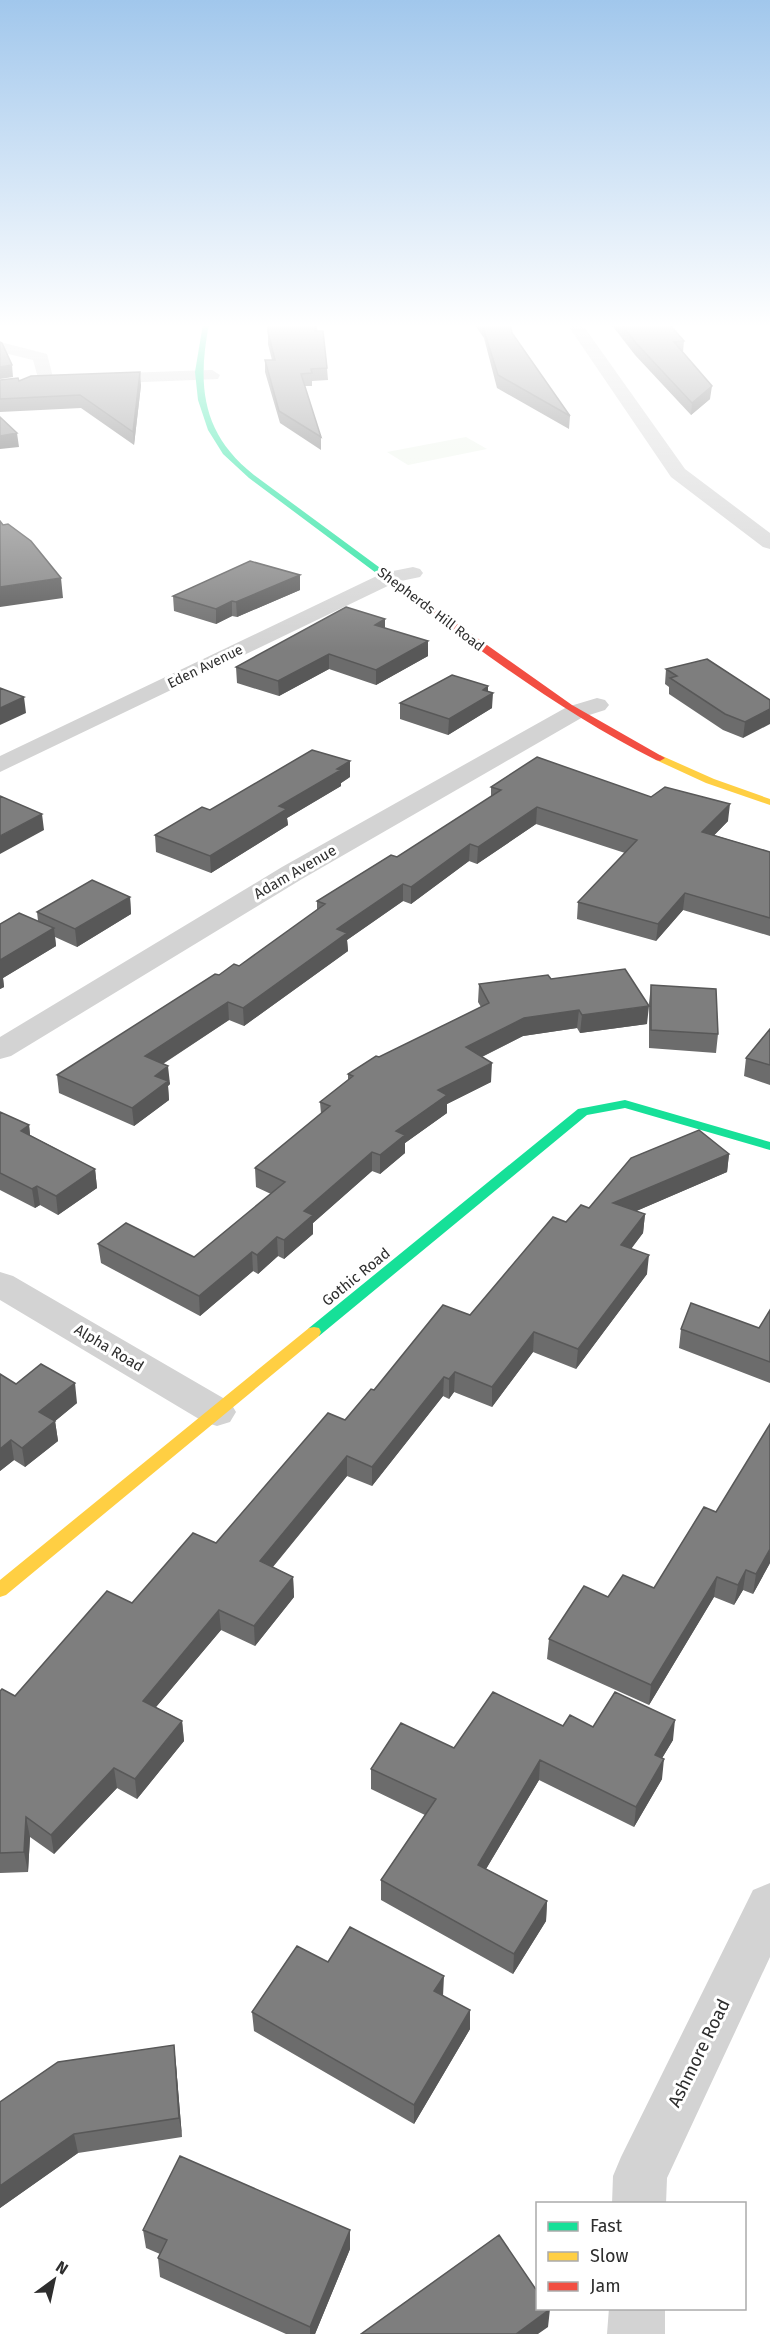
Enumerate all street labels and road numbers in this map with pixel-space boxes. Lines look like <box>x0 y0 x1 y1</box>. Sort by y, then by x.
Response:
street label: Shepherds Hill Road <box>374 564 487 655</box>
street label: Eden Avenue <box>165 641 246 692</box>
street label: Adam Avenue <box>251 841 339 903</box>
street label: Gothic Road <box>318 1244 394 1310</box>
street label: Alpha Road <box>71 1320 147 1376</box>
street label: Ashmore Road <box>663 1995 735 2111</box>

